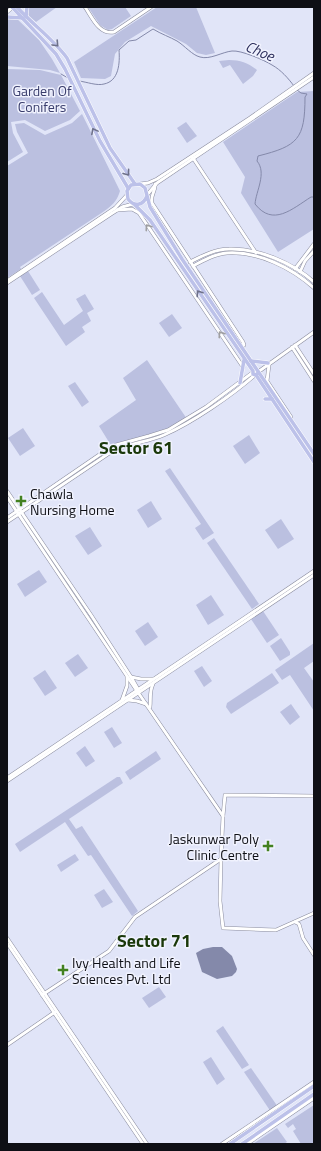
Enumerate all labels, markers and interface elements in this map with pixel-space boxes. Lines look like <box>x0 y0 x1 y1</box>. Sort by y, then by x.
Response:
water label: Choe <box>242 35 279 68</box>
one-way arrow <box>51 39 58 47</box>
park label: Garden Of Conifers <box>12 80 72 117</box>
one-way arrow <box>92 127 99 135</box>
one-way arrow <box>123 169 130 176</box>
one-way arrow <box>145 224 153 231</box>
one-way arrow <box>196 290 204 297</box>
one-way arrow <box>219 332 226 339</box>
district label: Sector 61 <box>99 434 173 461</box>
place label: Chawla Nursing Home <box>30 483 115 520</box>
marker: Chawla Nursing Home <box>15 495 27 507</box>
place label: Jaskunwar Poly Clinic Centre <box>169 828 259 865</box>
marker: Jaskunwar Poly Clinic Centre <box>262 840 274 852</box>
district label: Sector 71 <box>117 927 191 954</box>
place label: Ivy Health and Life Sciences Pvt. Ltd <box>72 952 181 989</box>
marker: Ivy Health and Life Sciences Pvt. Ltd <box>57 964 69 976</box>

